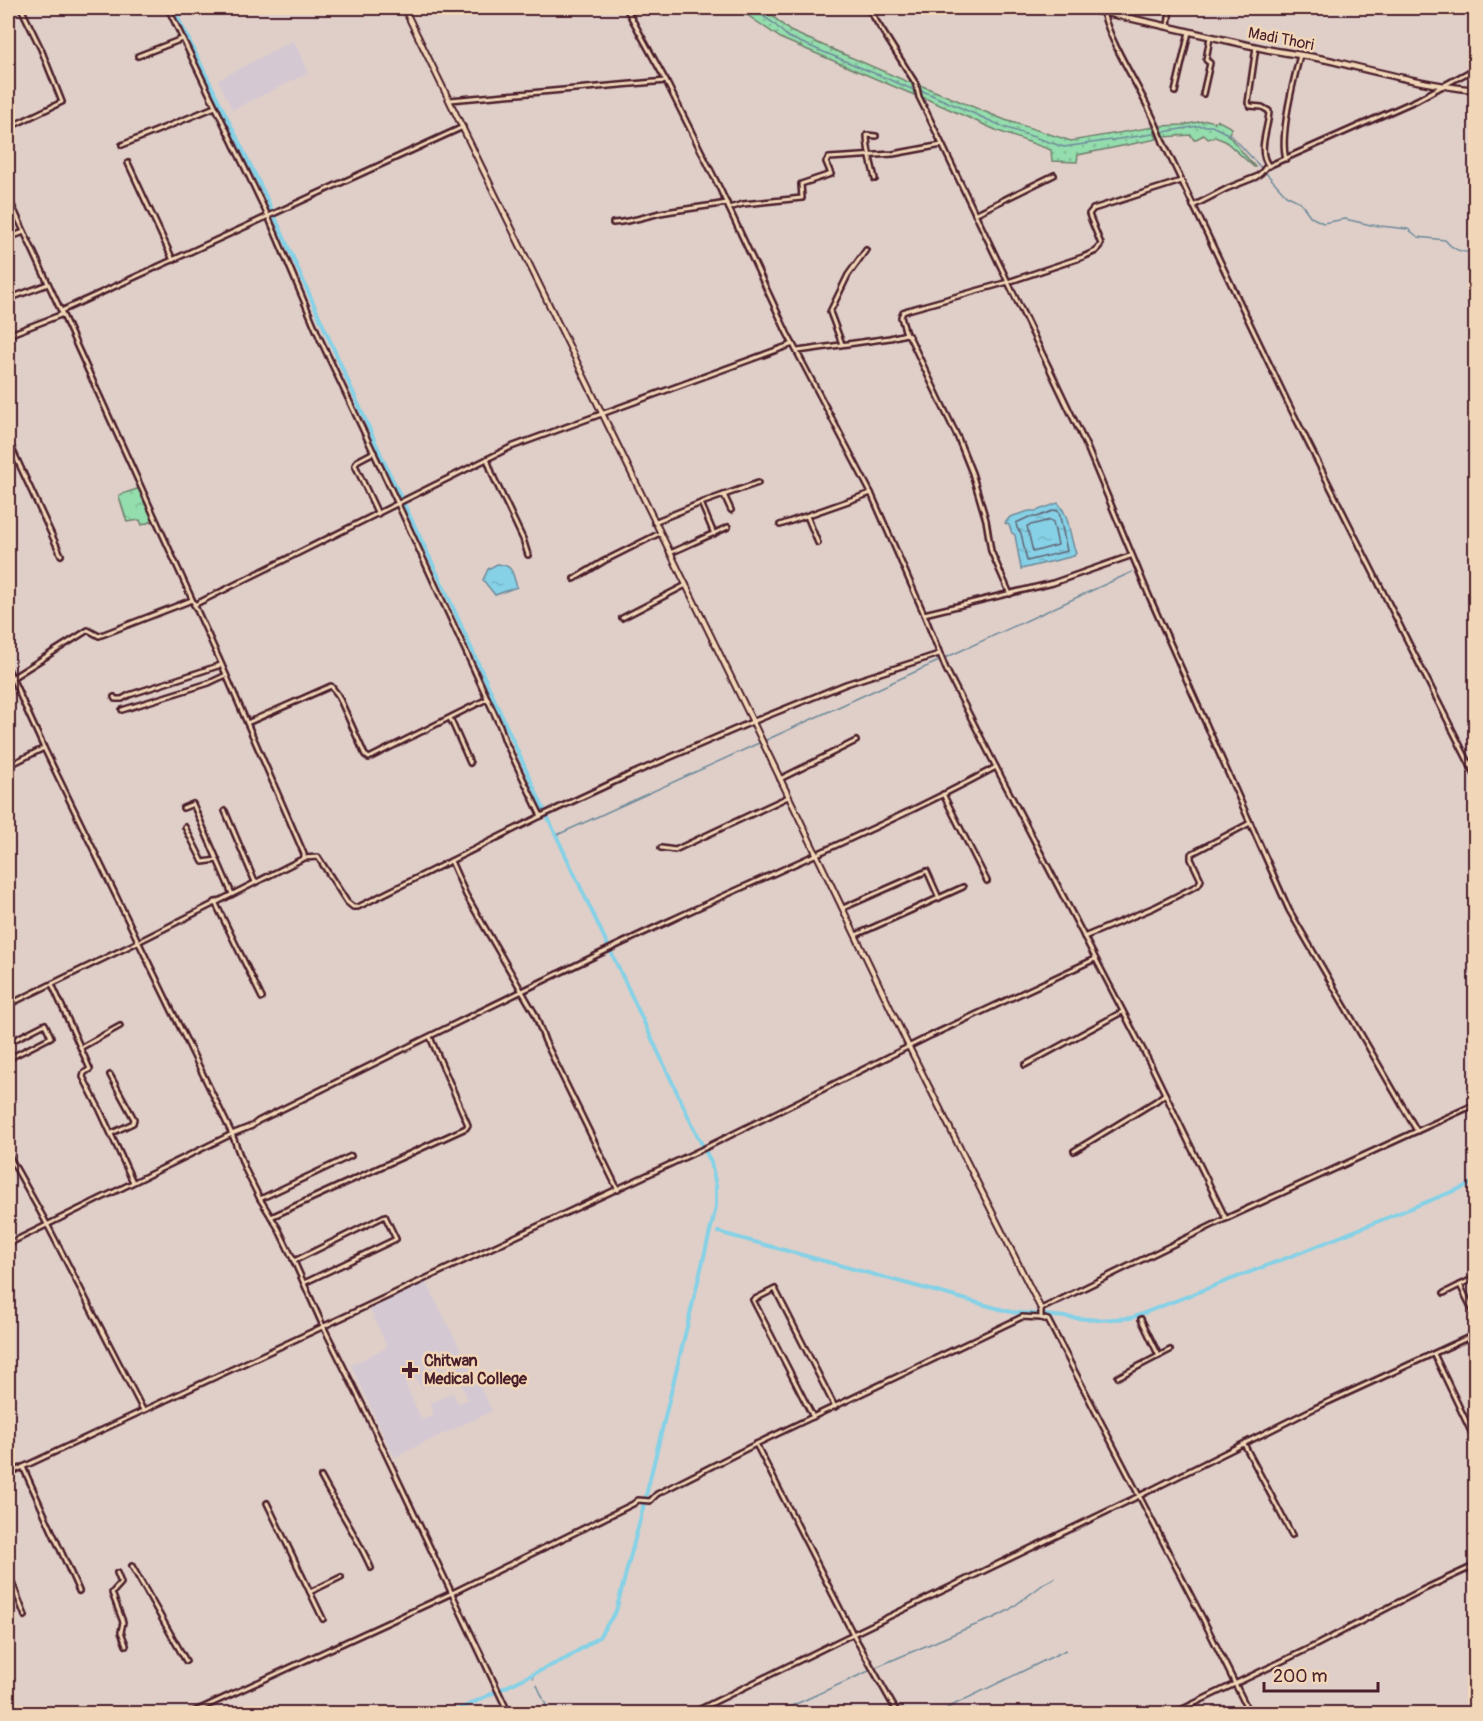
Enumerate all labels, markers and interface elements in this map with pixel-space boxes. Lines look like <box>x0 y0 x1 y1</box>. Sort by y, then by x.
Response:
street label: Madi Thori <box>1246 23 1316 55</box>
place label: Chitwan Medical College <box>424 1351 528 1389</box>
marker: Chitwan Medical College <box>401 1361 419 1379</box>
scale bar <box>1264 1655 1378 1693</box>
text: 200 m <box>1273 1665 1328 1688</box>

